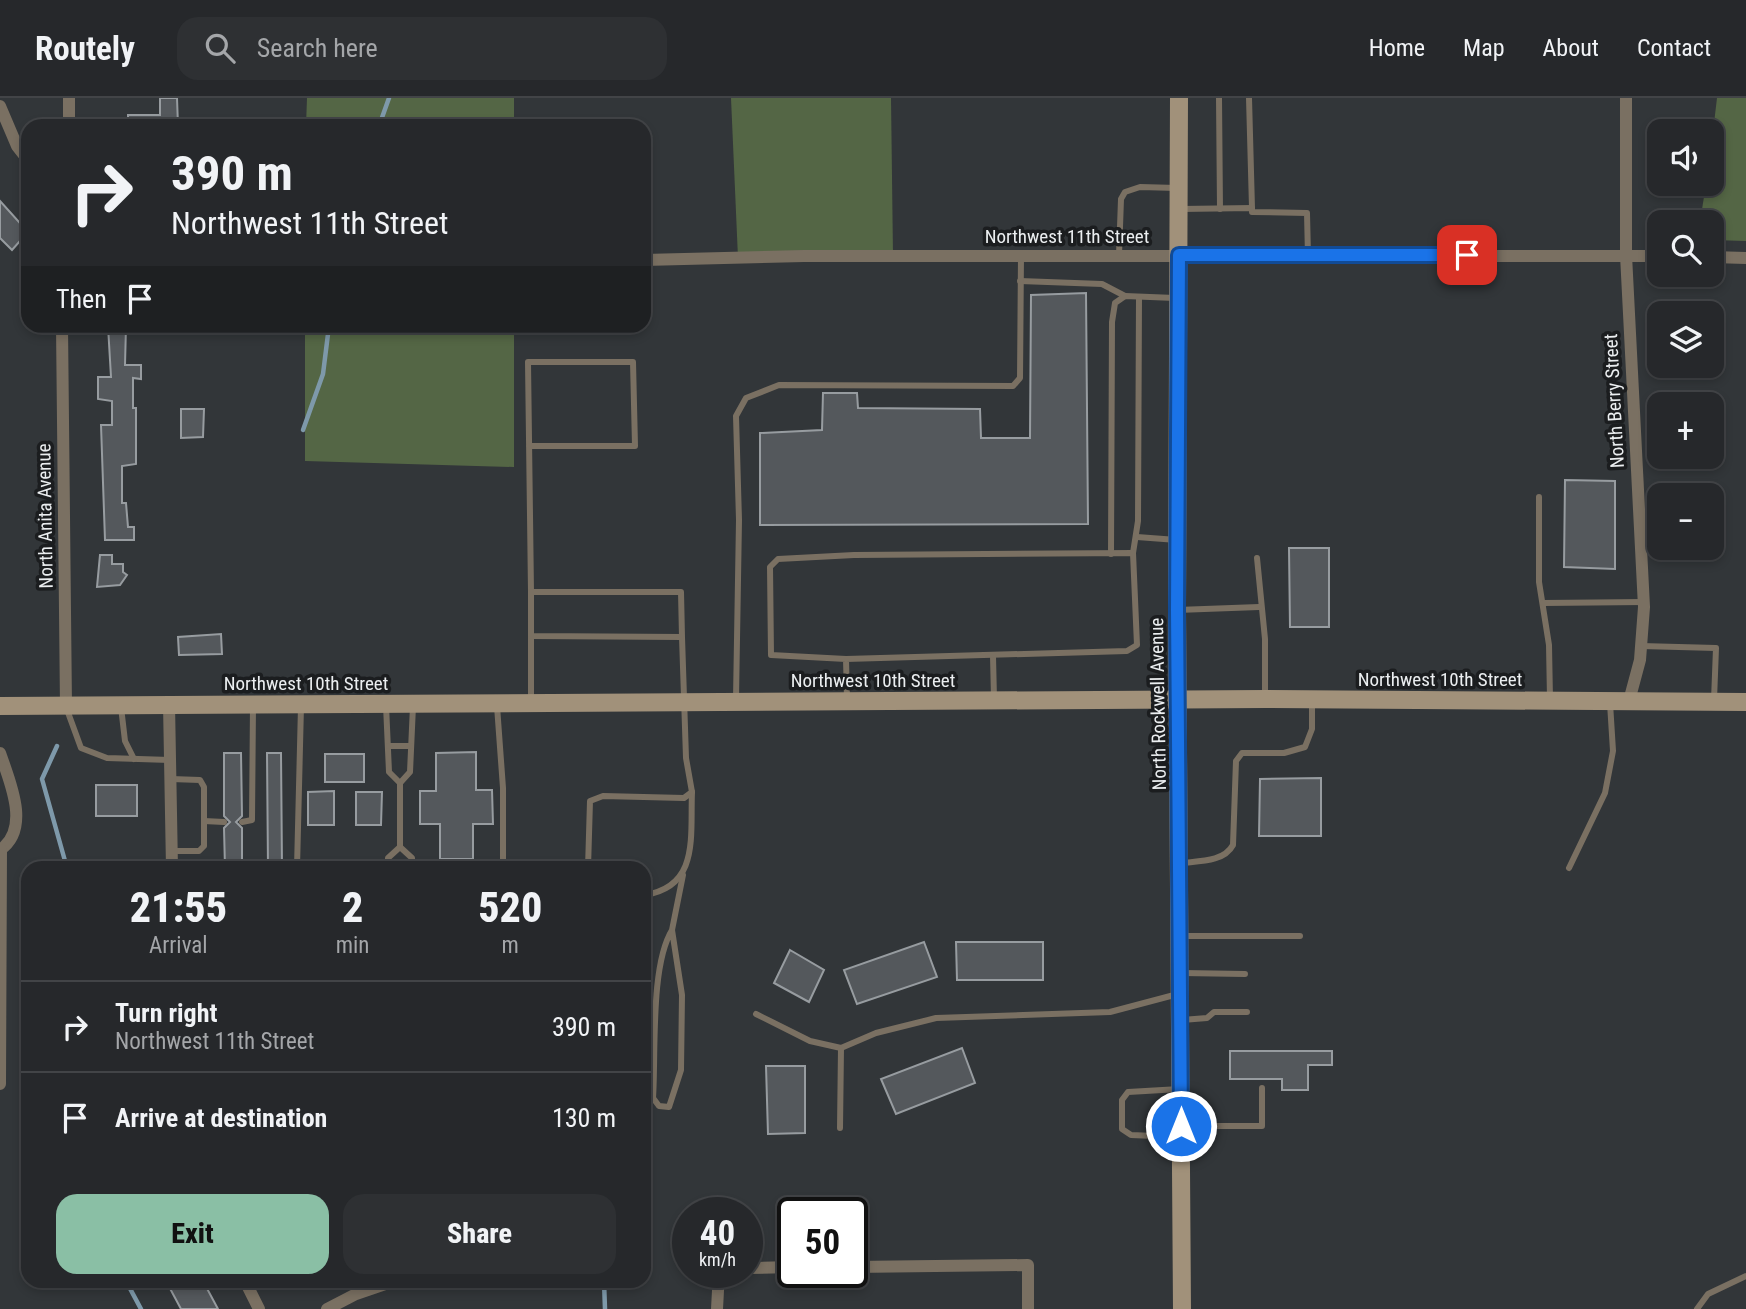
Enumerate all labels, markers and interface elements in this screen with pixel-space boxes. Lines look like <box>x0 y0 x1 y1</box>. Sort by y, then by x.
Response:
search box <box>177 17 667 80</box>
text: Routely <box>35 29 135 68</box>
icon: search <box>201 29 239 67</box>
text: Search here <box>257 33 378 63</box>
text: Home <box>1369 34 1425 62</box>
text: Map <box>1463 34 1505 62</box>
text: About <box>1543 34 1599 62</box>
text: Contact <box>1637 34 1711 62</box>
map controls <box>1647 119 1724 560</box>
button: sound <box>1647 119 1724 196</box>
text: 390 m <box>171 145 293 202</box>
icon: right <box>56 147 147 238</box>
text: Northwest 11th Street <box>171 204 448 242</box>
button: search <box>1647 210 1724 287</box>
street label: Northwest 11th Street <box>985 225 1149 248</box>
pin <box>1437 225 1497 285</box>
icon: arrive <box>1448 236 1486 274</box>
icon: arrive <box>121 280 159 318</box>
text: Then <box>56 284 107 314</box>
button: layers <box>1647 301 1724 378</box>
street label: North Berry Street <box>1599 333 1629 469</box>
button: + <box>1647 392 1724 469</box>
street label: North Anita Avenue <box>32 443 58 589</box>
button: − <box>1647 483 1724 560</box>
street label: North Rockwell Avenue <box>1145 617 1171 791</box>
street label: Northwest 10th Street <box>1358 668 1522 691</box>
street label: Northwest 10th Street <box>791 669 955 692</box>
street label: Northwest 10th Street <box>224 672 388 695</box>
text: 21:55 <box>130 883 227 932</box>
text: 2 <box>342 883 363 932</box>
text: 520 <box>478 883 542 932</box>
text: Arrival <box>149 932 208 959</box>
text: min <box>336 932 369 959</box>
text: m <box>502 932 519 959</box>
text: Turn right <box>115 998 217 1028</box>
icon: right <box>56 1008 94 1046</box>
text: 390 m <box>552 1012 616 1042</box>
text: Northwest 11th Street <box>115 1028 314 1055</box>
position arrow <box>1144 1089 1218 1163</box>
icon: arrive <box>56 1099 94 1137</box>
text: Arrive at destination <box>115 1103 327 1133</box>
text: 130 m <box>552 1103 616 1133</box>
button: Exit <box>56 1194 329 1274</box>
button: Share <box>343 1194 616 1274</box>
speed limit sign: 50 <box>777 1197 868 1288</box>
text: 40 <box>700 1213 735 1254</box>
text: km/h <box>699 1249 736 1270</box>

